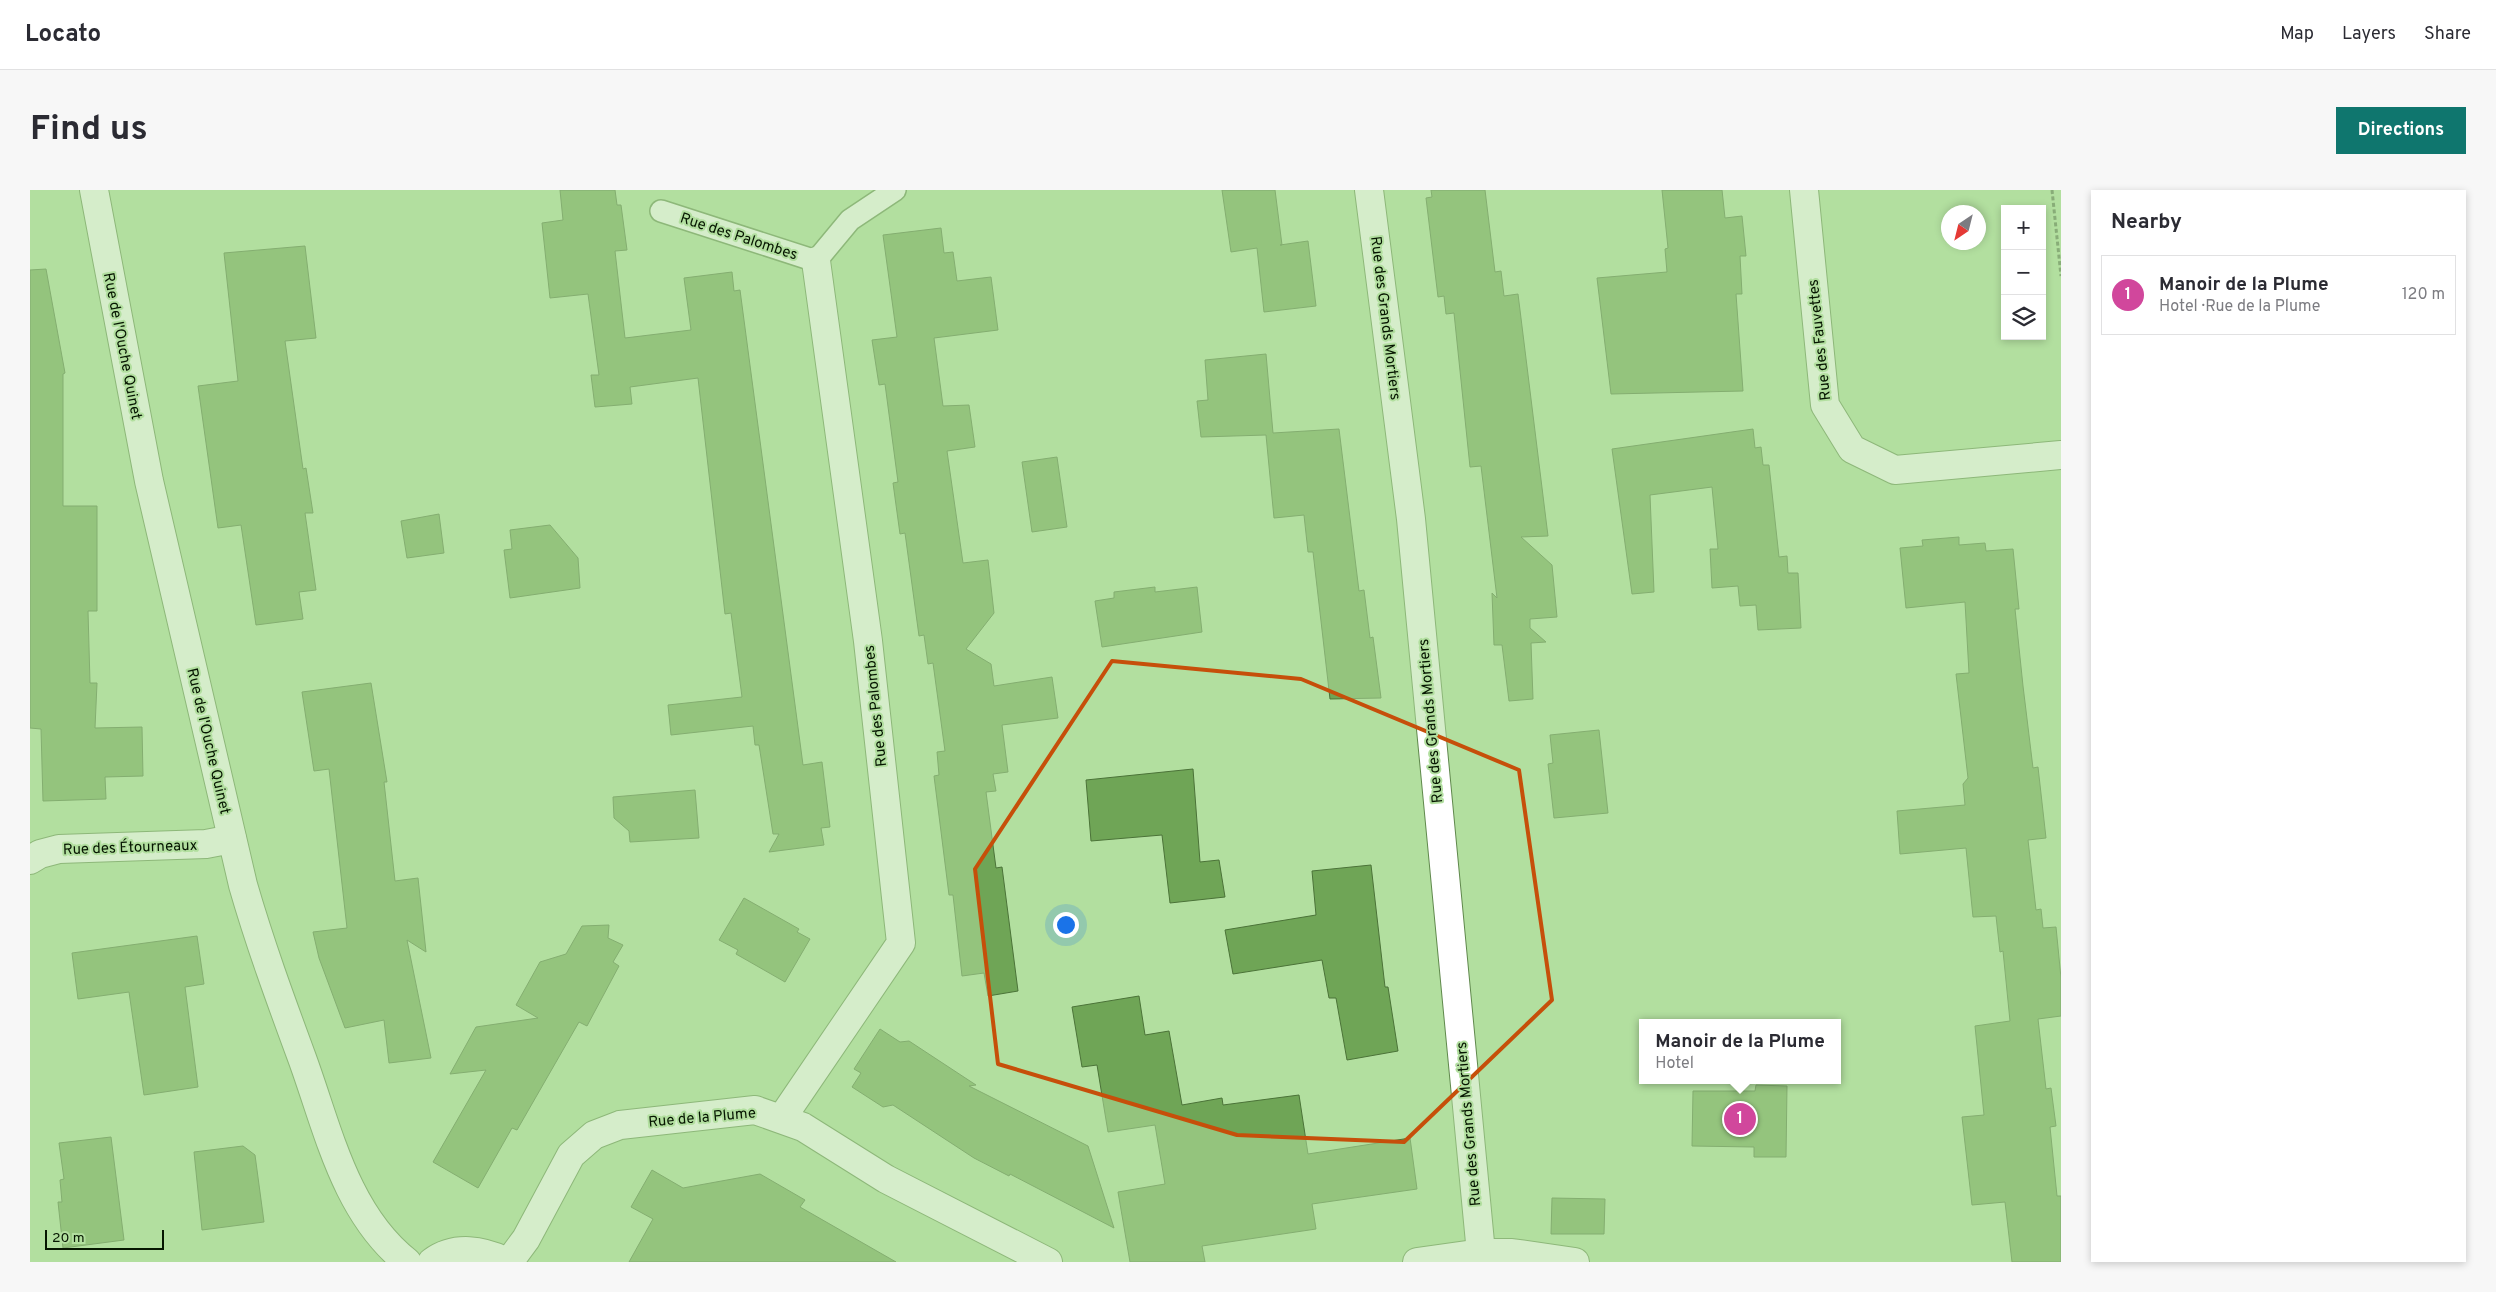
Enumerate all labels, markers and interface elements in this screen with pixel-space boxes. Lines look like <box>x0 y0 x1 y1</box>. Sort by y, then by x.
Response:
text: Locato <box>25 20 101 50</box>
text: Map <box>2280 23 2314 46</box>
text: Layers <box>2342 23 2396 46</box>
text: Share <box>2424 23 2471 46</box>
button: Directions <box>2336 107 2466 154</box>
text: Find us <box>30 108 148 152</box>
north arrow <box>1941 205 1986 250</box>
map controls <box>2001 205 2046 340</box>
button: + <box>2001 205 2046 250</box>
text: Nearby <box>2111 209 2182 236</box>
street label: Rue des Palombes <box>677 210 800 265</box>
street label: Rue des Grands Mortiers <box>1365 235 1404 401</box>
button: − <box>2001 250 2046 295</box>
street label: Rue de l'Ouche Quinet <box>98 271 145 421</box>
text: Manoir de la Plume <box>2159 273 2329 297</box>
street label: Rue des Fauvettes <box>1805 278 1836 401</box>
text: 1 <box>2125 285 2131 305</box>
text: 120 m <box>2402 285 2445 305</box>
button: layers <box>2001 295 2046 340</box>
text: Hotel · Rue de la Plume <box>2159 297 2320 317</box>
street label: Rue des Grands Mortiers <box>1415 638 1448 804</box>
street label: Rue des Palombes <box>861 644 892 768</box>
street label: Rue de l'Ouche Quinet <box>181 666 234 816</box>
street label: Rue des Étourneaux <box>62 836 198 860</box>
your location <box>1053 912 1079 938</box>
popup <box>1639 1019 1841 1084</box>
text: Manoir de la Plume <box>1655 1030 1825 1054</box>
street label: Rue des Grands Mortiers <box>1453 1041 1486 1207</box>
text: Hotel <box>1655 1054 1694 1074</box>
pin: 1 <box>1724 1100 1756 1138</box>
street label: Rue de la Plume <box>648 1104 757 1133</box>
scale bar <box>45 1227 164 1250</box>
text: 20 m <box>52 1230 85 1247</box>

